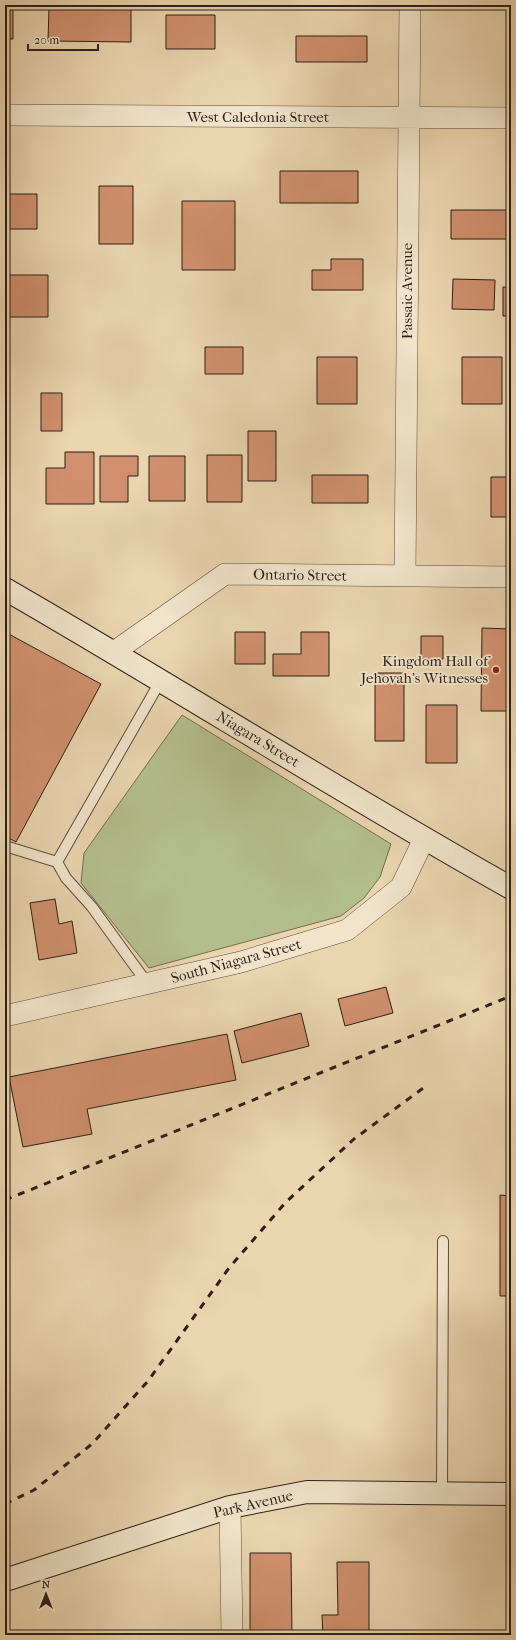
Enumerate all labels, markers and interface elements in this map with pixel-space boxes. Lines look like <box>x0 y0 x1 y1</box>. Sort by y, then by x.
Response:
scale bar <box>28 26 98 52</box>
text: 20 m <box>34 33 59 47</box>
street label: West Caledonia Street <box>186 108 330 126</box>
street label: Passaic Avenue <box>398 242 416 339</box>
street label: Ontario Street <box>253 565 348 585</box>
place label: Kingdom Hall of Jehovah’s Witnesses <box>360 652 491 687</box>
marker: Kingdom Hall of Jehovah’s Witnesses <box>491 665 501 675</box>
street label: Niagara Street <box>213 707 303 771</box>
street label: South Niagara Street <box>169 935 304 987</box>
street label: Park Avenue <box>211 1486 295 1522</box>
north arrow <box>26 1574 66 1614</box>
text: N <box>42 1578 51 1591</box>

